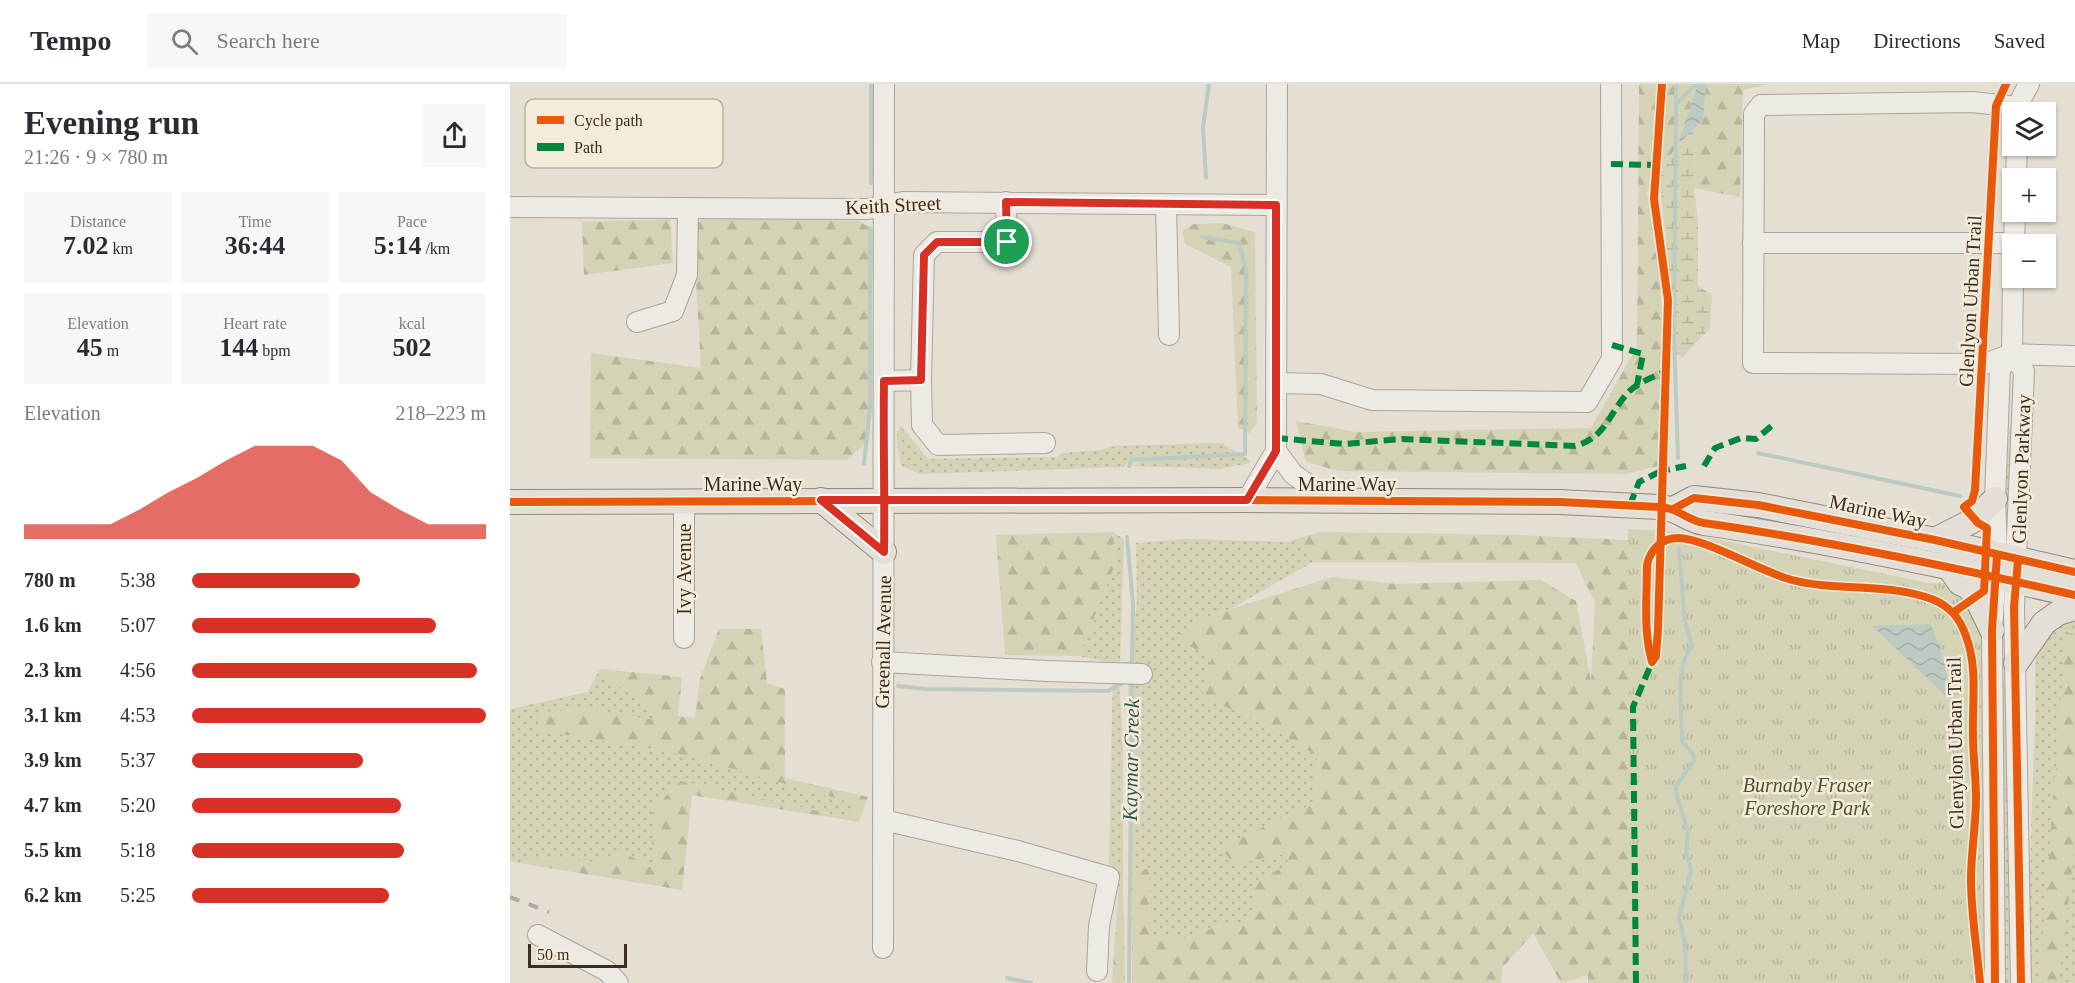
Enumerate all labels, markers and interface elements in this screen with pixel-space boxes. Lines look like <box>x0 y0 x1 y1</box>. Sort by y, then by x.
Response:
search box <box>147 14 567 68</box>
text: Tempo <box>30 25 111 56</box>
icon: search <box>168 25 201 58</box>
text: Search here <box>216 28 320 53</box>
text: Map <box>1802 29 1840 53</box>
text: Directions <box>1873 29 1961 53</box>
text: Saved <box>1994 29 2045 53</box>
legend <box>525 99 723 168</box>
map controls <box>2002 102 2056 288</box>
button: layers <box>2002 102 2056 156</box>
button: share <box>423 104 486 167</box>
text: Evening run <box>24 105 199 141</box>
text: Cycle path <box>574 112 643 130</box>
text: Path <box>574 139 602 156</box>
text: 21:26 · 9 × 780 m <box>24 146 168 168</box>
button: + <box>2002 168 2056 222</box>
street label: Keith Street <box>844 191 942 218</box>
text: Distance <box>70 213 126 230</box>
text: Time <box>238 213 272 230</box>
text: Pace <box>397 213 427 230</box>
street label: Glenlyon Urban Trail <box>1955 214 1987 388</box>
pin <box>981 216 1032 267</box>
icon: arrive <box>990 225 1023 258</box>
text: 7.02 <box>63 231 109 260</box>
text: 36:44 <box>225 231 285 260</box>
text: 5:14 <box>374 231 421 260</box>
button: − <box>2002 234 2056 288</box>
text: km <box>109 240 133 257</box>
text: /km <box>421 240 450 257</box>
text: Elevation <box>67 315 129 332</box>
text: Heart rate <box>223 315 287 332</box>
text: kcal <box>399 315 425 332</box>
text: 45 <box>77 333 103 362</box>
text: 144 <box>219 333 258 362</box>
text: 502 <box>393 333 432 362</box>
text: m <box>103 342 119 359</box>
text: bpm <box>258 342 291 359</box>
street label: Glenlyon Parkway <box>2007 394 2036 544</box>
text: Elevation <box>24 402 101 424</box>
text: 218–223 m <box>395 402 486 424</box>
street label: Marine Way <box>704 473 802 496</box>
street label: Marine Way <box>1298 473 1396 496</box>
street label: Marine Way <box>1827 490 1928 533</box>
street label: Ivy Avenue <box>673 523 696 615</box>
text: 780 m <box>24 569 76 591</box>
text: 5:38 <box>120 569 156 591</box>
street label: Greenall Avenue <box>871 575 895 709</box>
text: 1.6 km <box>24 614 82 636</box>
text: 5:07 <box>120 614 156 636</box>
street label: Glenylon Urban Trail <box>1942 656 1969 829</box>
text: 2.3 km <box>24 659 82 681</box>
text: 4:56 <box>120 659 156 681</box>
water label: Kaymar Creek <box>1118 698 1144 822</box>
text: 3.1 km <box>24 704 82 726</box>
text: 4:53 <box>120 704 156 726</box>
text: 3.9 km <box>24 749 82 771</box>
text: 5:37 <box>120 749 156 771</box>
park label: Burnaby Fraser Foreshore Park <box>1743 774 1871 819</box>
text: 4.7 km <box>24 794 82 816</box>
text: 5:20 <box>120 794 156 816</box>
text: 5.5 km <box>24 839 82 861</box>
text: 5:18 <box>120 839 156 861</box>
text: 6.2 km <box>24 884 82 906</box>
text: 5:25 <box>120 884 156 906</box>
scale bar <box>528 941 627 968</box>
text: 50 m <box>537 946 569 963</box>

